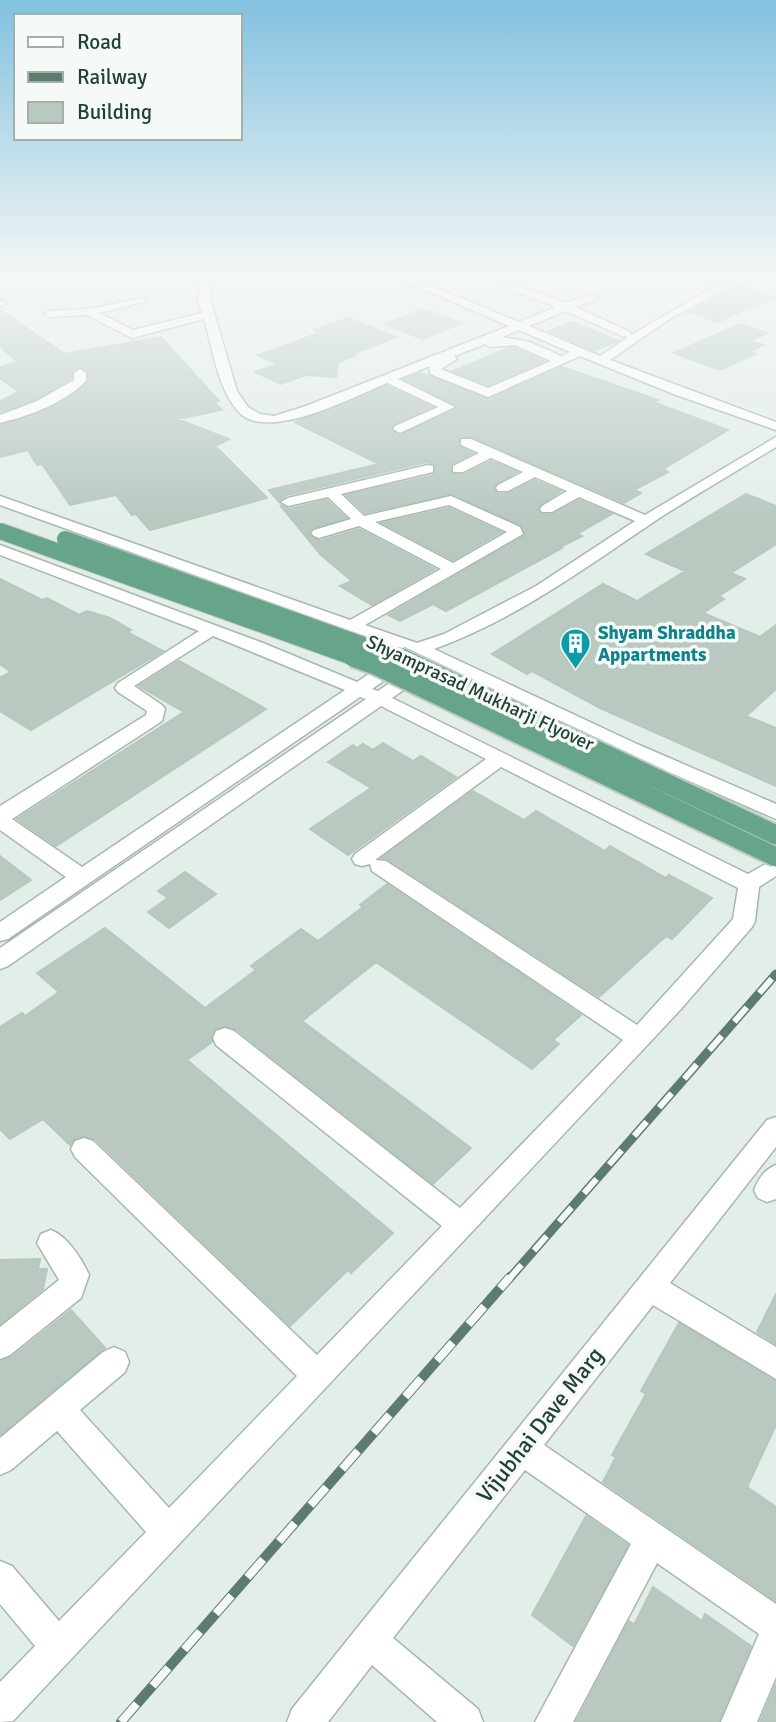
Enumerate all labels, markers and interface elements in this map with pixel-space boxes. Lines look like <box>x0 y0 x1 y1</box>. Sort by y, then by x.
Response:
legend <box>14 14 242 140</box>
text: Road <box>77 29 122 55</box>
text: Railway <box>77 64 147 90</box>
text: Building <box>77 99 152 125</box>
place label: Shyam Shraddha Appartments <box>598 621 736 667</box>
building icon: Shyam Shraddha Appartments <box>558 627 592 671</box>
street label: Shyamprasad Mukharji Flyover <box>362 630 598 756</box>
street label: Vijubhai Dave Marg <box>470 1341 610 1509</box>

